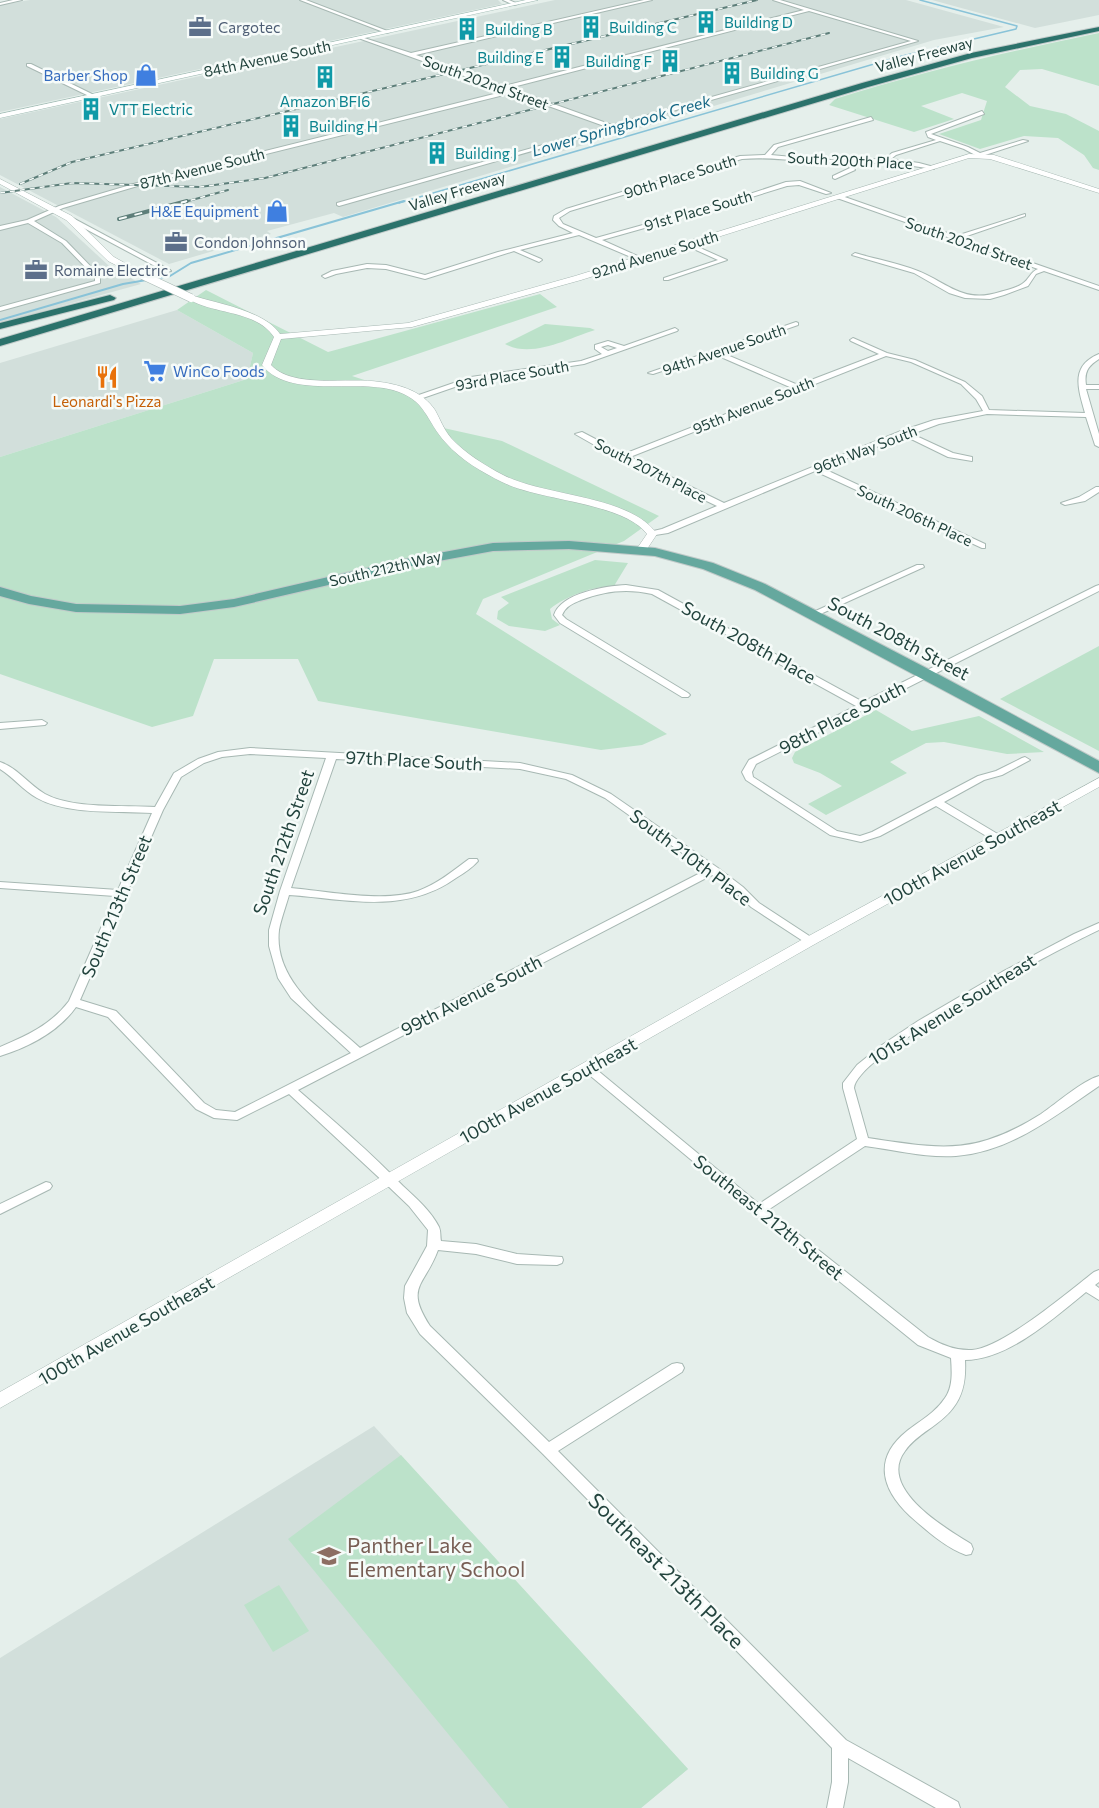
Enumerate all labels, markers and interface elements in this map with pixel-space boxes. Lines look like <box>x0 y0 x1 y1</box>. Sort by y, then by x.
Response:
building icon: Building D <box>693 9 719 35</box>
place label: Building D <box>724 13 793 31</box>
office icon: Cargotec <box>187 14 213 40</box>
building icon: Building C <box>578 14 604 40</box>
building icon: Building B <box>454 16 480 42</box>
place label: Cargotec <box>218 18 280 36</box>
place label: Building C <box>609 18 677 36</box>
place label: Building B <box>485 20 553 38</box>
street label: Valley Freeway <box>873 32 975 76</box>
street label: 84th Avenue South <box>202 36 332 80</box>
building icon: Building E <box>549 44 575 70</box>
place label: Building E <box>477 48 544 66</box>
building icon: Building F <box>657 48 683 74</box>
street label: South 202nd Street <box>421 51 551 113</box>
place label: Building F <box>586 52 652 70</box>
building icon: Building G <box>719 60 745 86</box>
shop icon: Barber Shop <box>133 62 159 88</box>
building icon: Amazon BFI6 <box>312 64 338 90</box>
place label: Building G <box>750 64 819 82</box>
place label: Barber Shop <box>44 66 128 84</box>
water label: Lower Springbrook Creek <box>529 90 713 160</box>
place label: Amazon BFI6 <box>280 92 370 110</box>
building icon: VTT Electric <box>78 96 104 122</box>
place label: VTT Electric <box>109 100 193 118</box>
building icon: Building H <box>278 113 304 139</box>
place label: Building H <box>309 117 378 135</box>
building icon: Building J <box>424 140 450 166</box>
street label: 87th Avenue South <box>138 144 266 192</box>
place label: Building J <box>455 144 517 162</box>
street label: South 200th Place <box>787 148 913 172</box>
street label: 90th Place South <box>622 150 738 202</box>
street label: Valley Freeway <box>406 168 508 214</box>
street label: 91st Place South <box>642 186 754 234</box>
shop icon: H&E Equipment <box>264 198 290 224</box>
place label: H&E Equipment <box>150 202 259 220</box>
street label: South 202nd Street <box>903 213 1035 273</box>
street label: 92nd Avenue South <box>590 226 720 282</box>
office icon: Condon Johnson <box>163 229 189 255</box>
place label: Condon Johnson <box>194 233 306 251</box>
office icon: Romaine Electric <box>23 257 49 283</box>
place label: Romaine Electric <box>54 261 168 279</box>
street label: 94th Avenue South <box>660 319 788 379</box>
street label: 93rd Place South <box>454 356 570 394</box>
supermarket icon: WinCo Foods <box>142 358 168 384</box>
place label: WinCo Foods <box>173 362 265 380</box>
restaurant icon: Leonardi's Pizza <box>94 364 120 390</box>
street label: 95th Avenue South <box>690 372 816 438</box>
place label: Leonardi's Pizza <box>53 392 161 410</box>
street label: 96th Way South <box>811 421 919 477</box>
street label: South 207th Place <box>592 434 710 506</box>
street label: South 206th Place <box>855 480 975 550</box>
street label: South 212th Way <box>327 546 443 590</box>
street label: South 208th Street <box>824 591 974 685</box>
street label: South 208th Place <box>678 596 820 688</box>
street label: 98th Place South <box>775 676 909 758</box>
street label: 97th Place South <box>345 745 483 775</box>
street label: South 212th Street <box>248 766 318 918</box>
street label: 100th Avenue Southeast <box>880 794 1064 910</box>
street label: South 210th Place <box>626 804 756 910</box>
street label: South 213th Street <box>76 832 156 980</box>
street label: 101st Avenue Southeast <box>864 949 1040 1069</box>
street label: 99th Avenue South <box>397 950 545 1040</box>
street label: 100th Avenue Southeast <box>456 1032 640 1148</box>
street label: Southeast 212th Street <box>690 1150 848 1284</box>
street label: 100th Avenue Southeast <box>34 1271 218 1389</box>
street label: Southeast 213th Place <box>584 1487 750 1653</box>
place label: Panther Lake Elementary School <box>347 1532 525 1581</box>
school or university icon: Panther Lake Elementary School <box>316 1543 342 1569</box>

